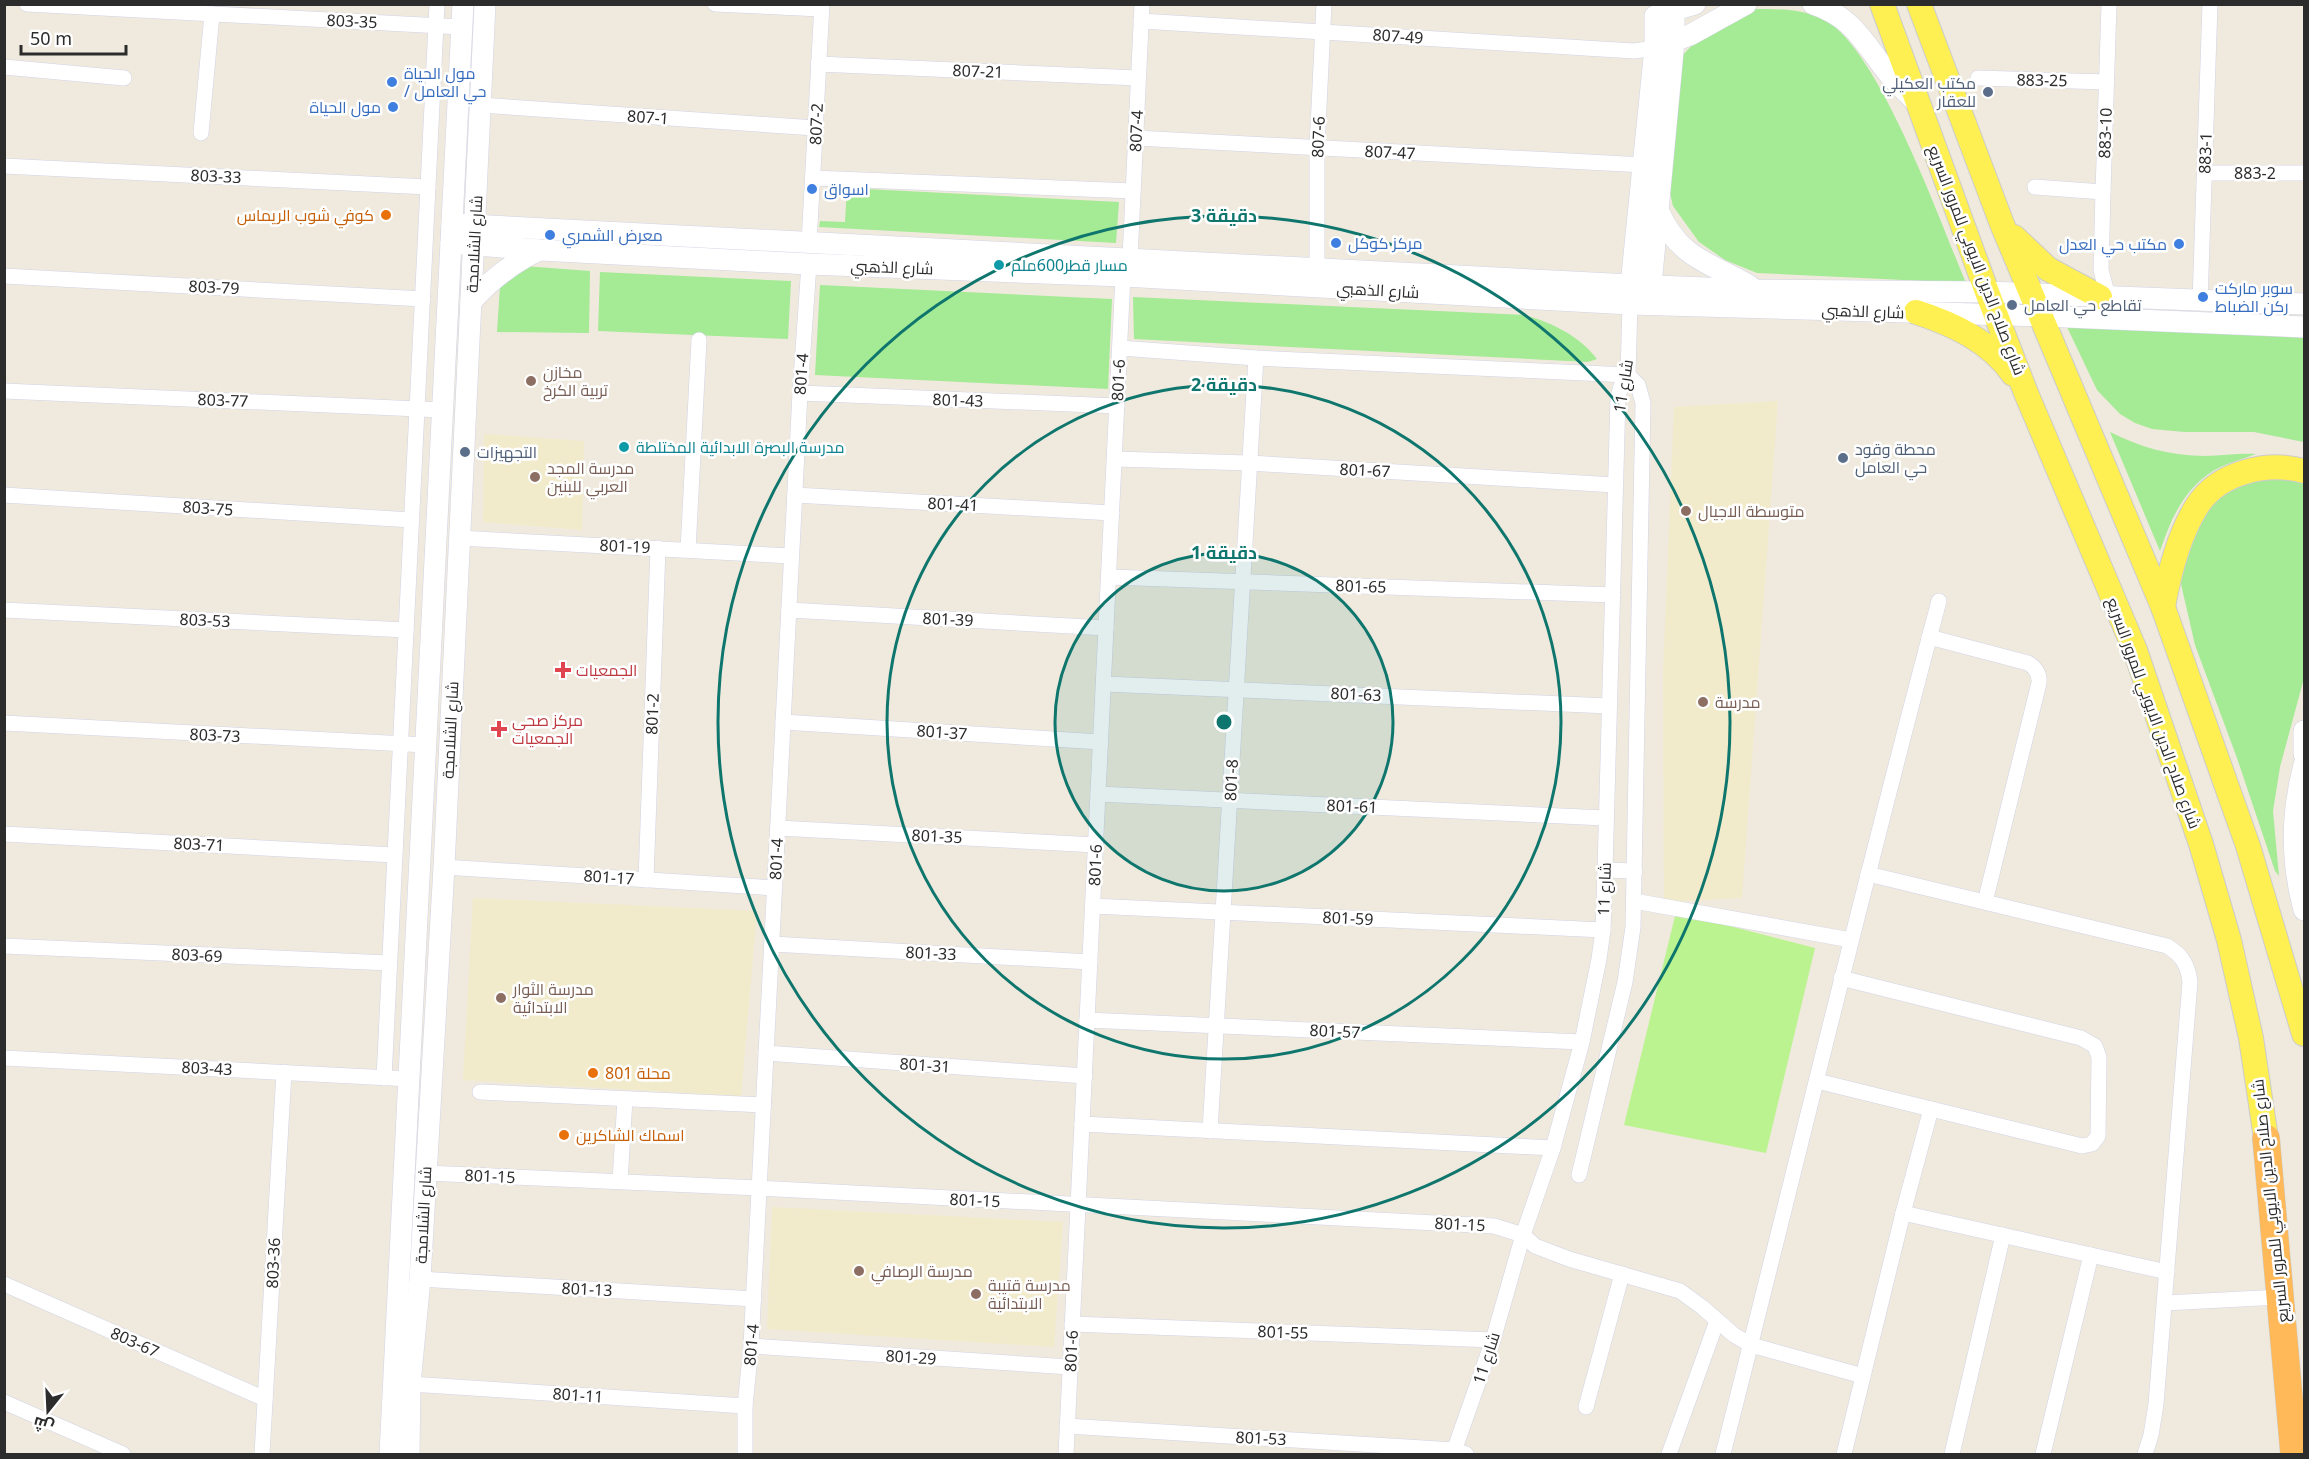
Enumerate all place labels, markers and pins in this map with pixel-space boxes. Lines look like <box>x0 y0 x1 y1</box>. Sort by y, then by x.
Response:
place label: مول الحياة / حي العامل <box>404 62 486 105</box>
place label: مكتب العكيلي للعقار <box>1882 72 1976 112</box>
marker: مول الحياة / حي العامل <box>385 75 399 89</box>
marker: مكتب العكيلي للعقار <box>1981 85 1995 99</box>
place label: مول الحياة <box>310 96 381 118</box>
marker: مول الحياة <box>386 100 400 114</box>
place label: اسواق <box>824 178 869 200</box>
marker: اسواق <box>805 182 819 196</box>
place label: كوفي شوب الريماس <box>237 204 374 229</box>
marker: كوفي شوب الريماس <box>379 208 393 222</box>
place label: معرض الشمري <box>562 224 663 249</box>
marker: معرض الشمري <box>543 228 557 242</box>
place label: مركز كوكل <box>1348 232 1422 254</box>
place label: مكتب حي العدل <box>2059 233 2167 258</box>
marker: مركز كوكل <box>1329 236 1343 250</box>
marker: مكتب حي العدل <box>2172 237 2186 251</box>
place label: مسار قطر600ملم <box>1011 254 1128 277</box>
marker: مسار قطر600ملم <box>992 258 1006 272</box>
place label: سوبر ماركت ركن الضباط <box>2215 277 2293 317</box>
marker: سوبر ماركت ركن الضباط <box>2196 290 2210 304</box>
place label: تقاطع حي العامل <box>2024 294 2142 319</box>
marker: تقاطع حي العامل <box>2005 298 2019 312</box>
place label: مخازن تربية الكرخ <box>543 361 608 402</box>
marker: مخازن تربية الكرخ <box>524 374 538 388</box>
place label: مدرسة البصرة الابدائية المختلطة <box>636 436 845 458</box>
place label: محطة وقود حي العامل <box>1855 438 1936 481</box>
marker: مدرسة البصرة الابدائية المختلطة <box>617 440 631 454</box>
place label: التجهيزات <box>477 441 537 463</box>
marker: التجهيزات <box>458 445 472 459</box>
marker: محطة وقود حي العامل <box>1836 451 1850 465</box>
place label: مدرسة المجد العربي للبنين <box>547 457 634 500</box>
marker: مدرسة المجد العربي للبنين <box>528 470 542 484</box>
place label: متوسطة الاجيال <box>1698 500 1804 522</box>
marker: متوسطة الاجيال <box>1679 504 1693 518</box>
place label: الجمعيات <box>576 659 637 681</box>
marker: الجمعيات <box>554 661 572 679</box>
place label: مدرسة <box>1715 691 1761 713</box>
marker: مدرسة <box>1696 695 1710 709</box>
place label: مركز صحي الجمعيات <box>512 709 583 749</box>
centre of rings <box>1214 712 1234 732</box>
marker: مركز صحي الجمعيات <box>490 720 508 738</box>
place label: مدرسة الثوار الابتدائية <box>512 978 594 1018</box>
marker: مدرسة الثوار الابتدائية <box>494 991 508 1005</box>
place label: محلة 801 <box>605 1062 671 1084</box>
marker: محلة 801 <box>586 1066 600 1080</box>
place label: اسماك الشاكرين <box>576 1124 684 1146</box>
marker: اسماك الشاكرين <box>557 1128 571 1142</box>
place label: مدرسة الرصافي <box>871 1260 973 1285</box>
marker: مدرسة الرصافي <box>852 1264 866 1278</box>
place label: مدرسة قتيبة الابتدائية <box>988 1274 1071 1314</box>
marker: مدرسة قتيبة الابتدائية <box>969 1287 983 1301</box>

